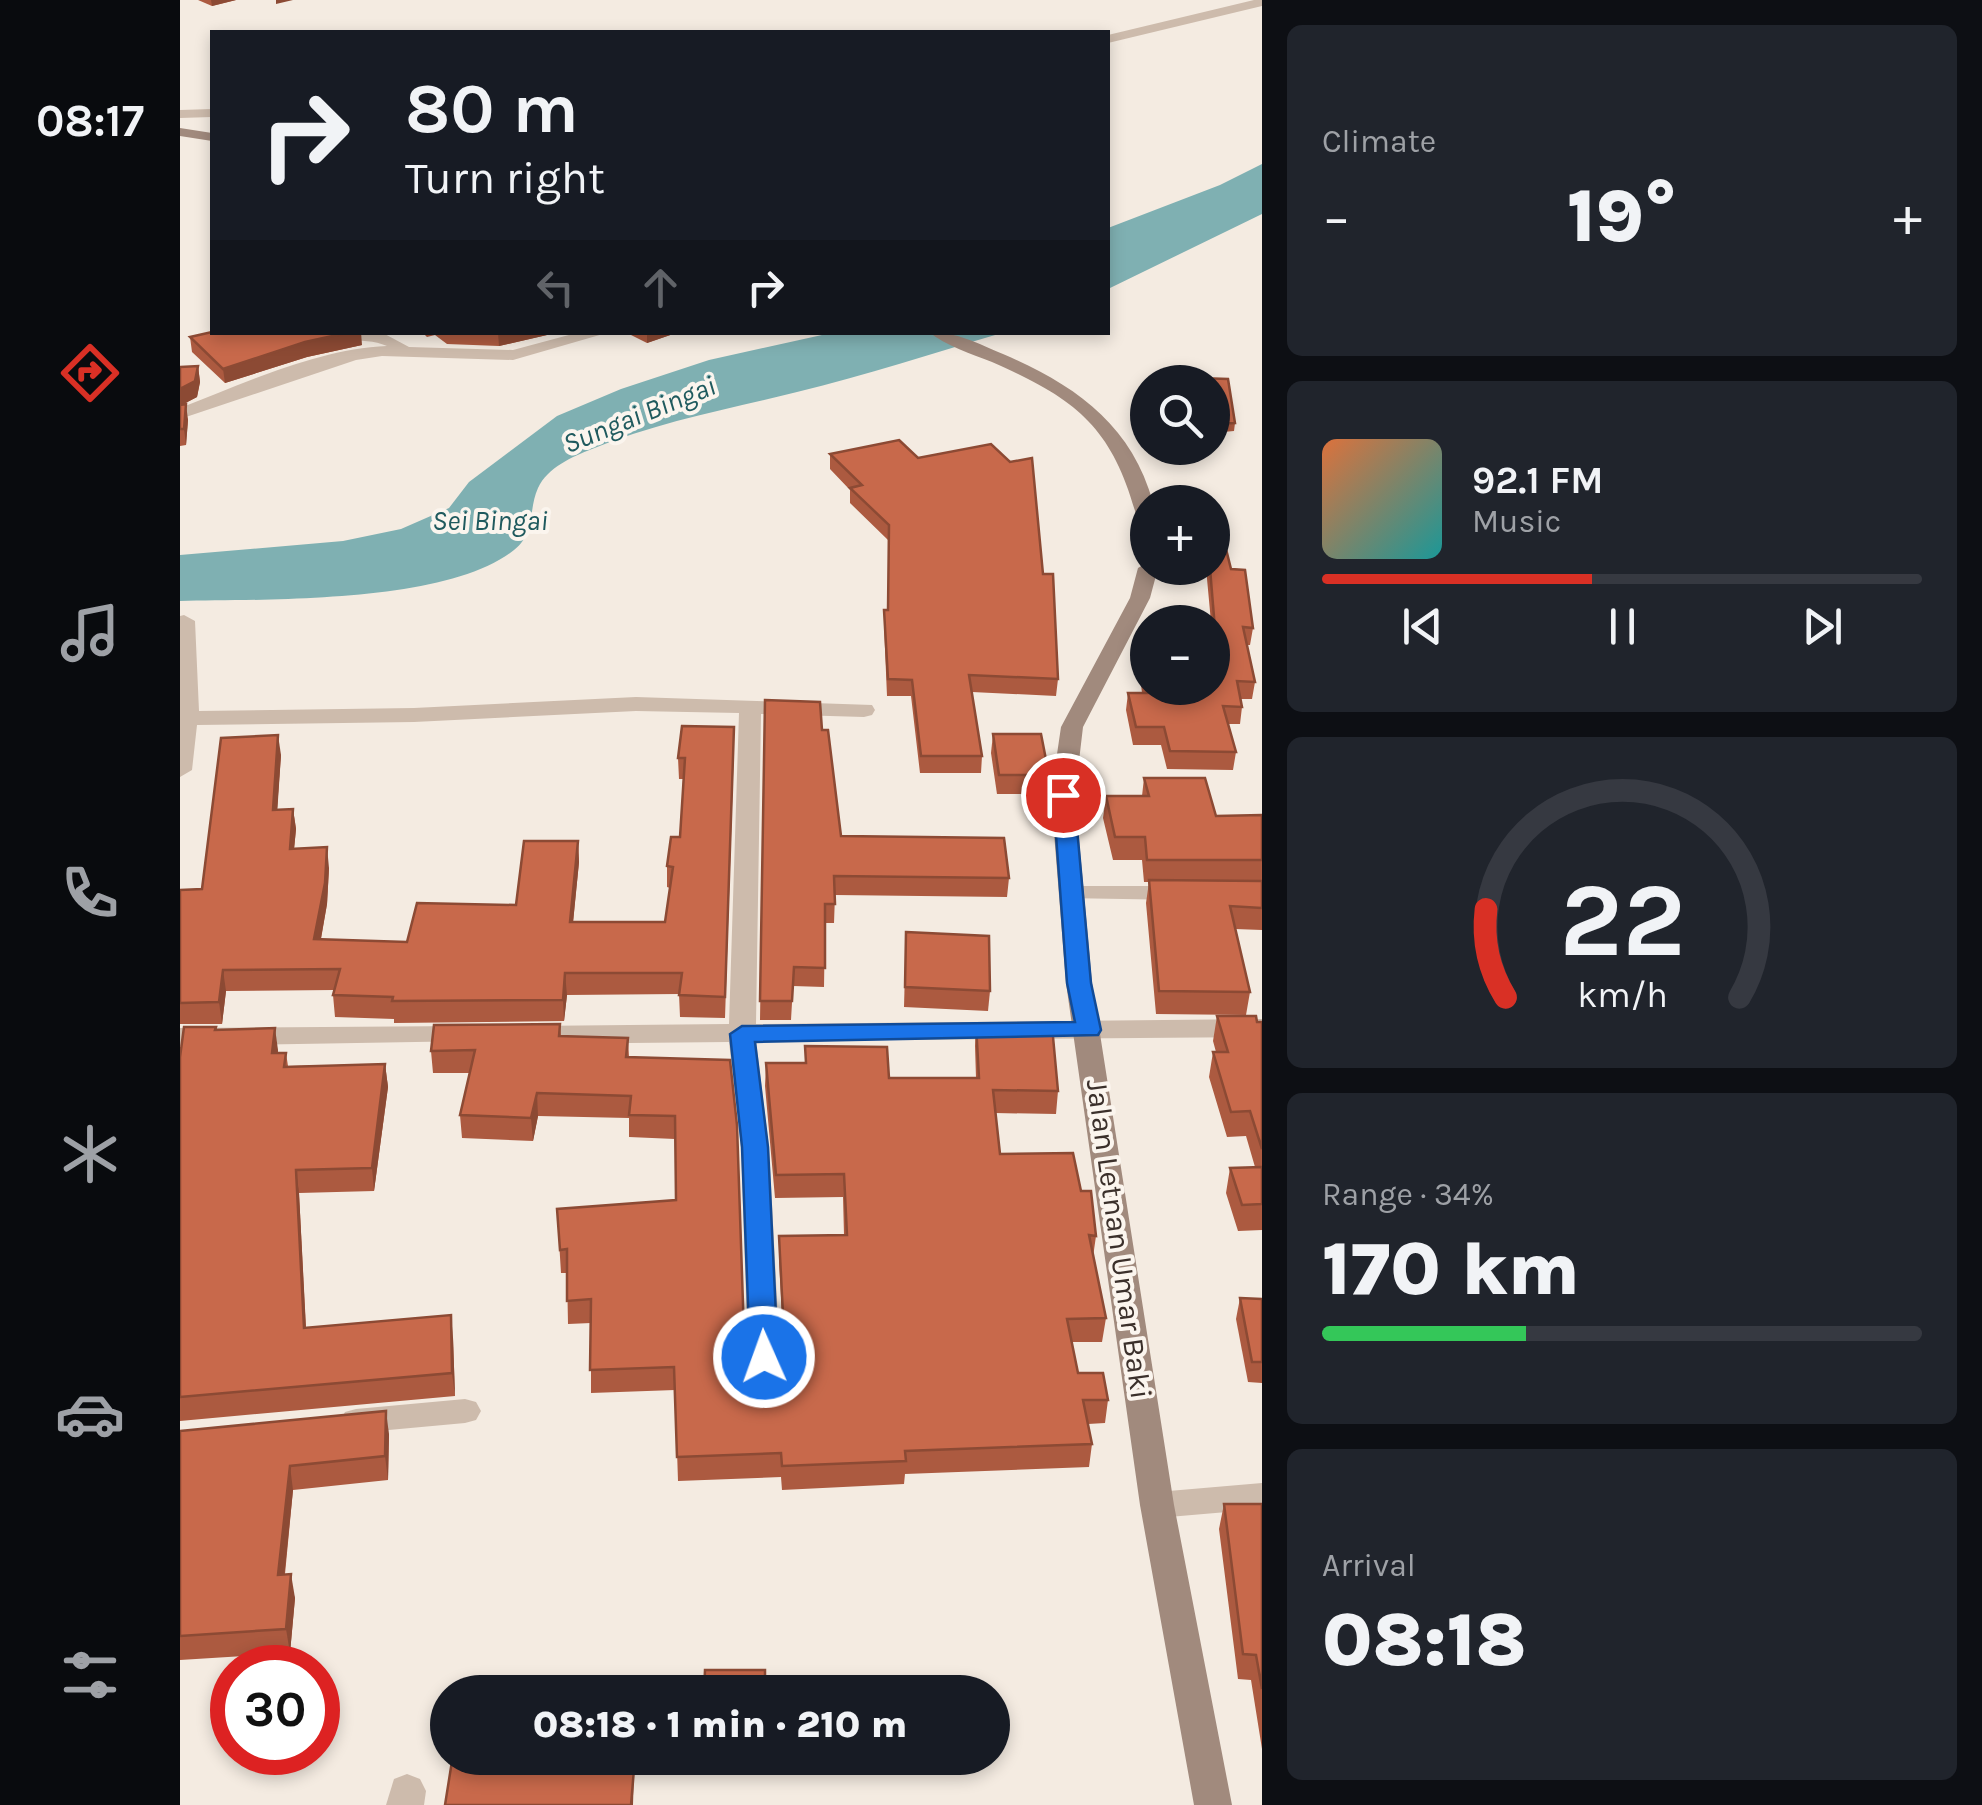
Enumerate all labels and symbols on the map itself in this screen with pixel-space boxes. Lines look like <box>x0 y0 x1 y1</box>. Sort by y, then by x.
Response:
water label: Sungai Bingai <box>558 369 720 460</box>
water label: Sei Bingai <box>432 504 548 537</box>
pin <box>1021 753 1106 838</box>
street label: Jalan Letnan Umar Baki <box>1079 1077 1159 1401</box>
position arrow <box>712 1305 816 1409</box>
speed limit sign: 30 <box>210 1645 340 1775</box>

